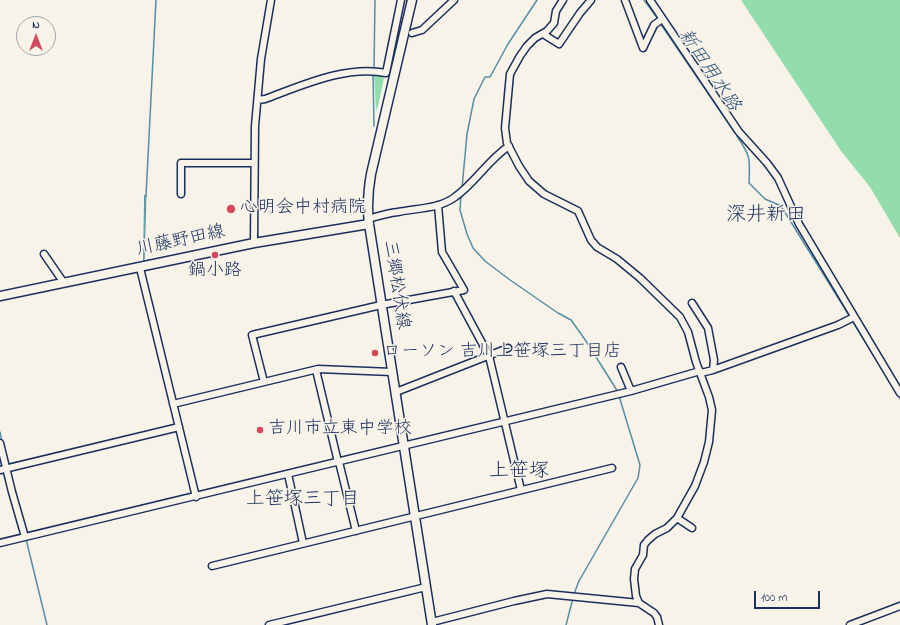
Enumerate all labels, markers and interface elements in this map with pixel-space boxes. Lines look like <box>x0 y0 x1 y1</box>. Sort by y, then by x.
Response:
north arrow <box>16 16 56 56</box>
text: N <box>32 17 40 33</box>
water label: 新田用水路 <box>672 25 744 117</box>
place label: 心明会中村病院 <box>240 198 366 220</box>
marker: 心明会中村病院 <box>225 203 237 215</box>
district label: 深井新田 <box>726 205 806 229</box>
street label: 川藤野田線 <box>135 222 227 262</box>
street label: 三郷松伏線 <box>377 239 413 331</box>
marker: 鍋小路 <box>210 250 220 260</box>
place label: 鍋小路 <box>188 261 242 283</box>
place label: ローソン 吉川上笹塚三丁目店 <box>383 342 621 364</box>
marker: ローソン 吉川上笹塚三丁目店 <box>370 348 380 358</box>
place label: 吉川市立東中学校 <box>268 419 412 441</box>
marker: 吉川市立東中学校 <box>255 425 265 435</box>
district label: 上笹塚 <box>489 461 549 485</box>
district label: 上笹塚三丁目 <box>246 490 360 512</box>
scale bar <box>756 583 822 609</box>
text: 100 m <box>761 589 788 607</box>

